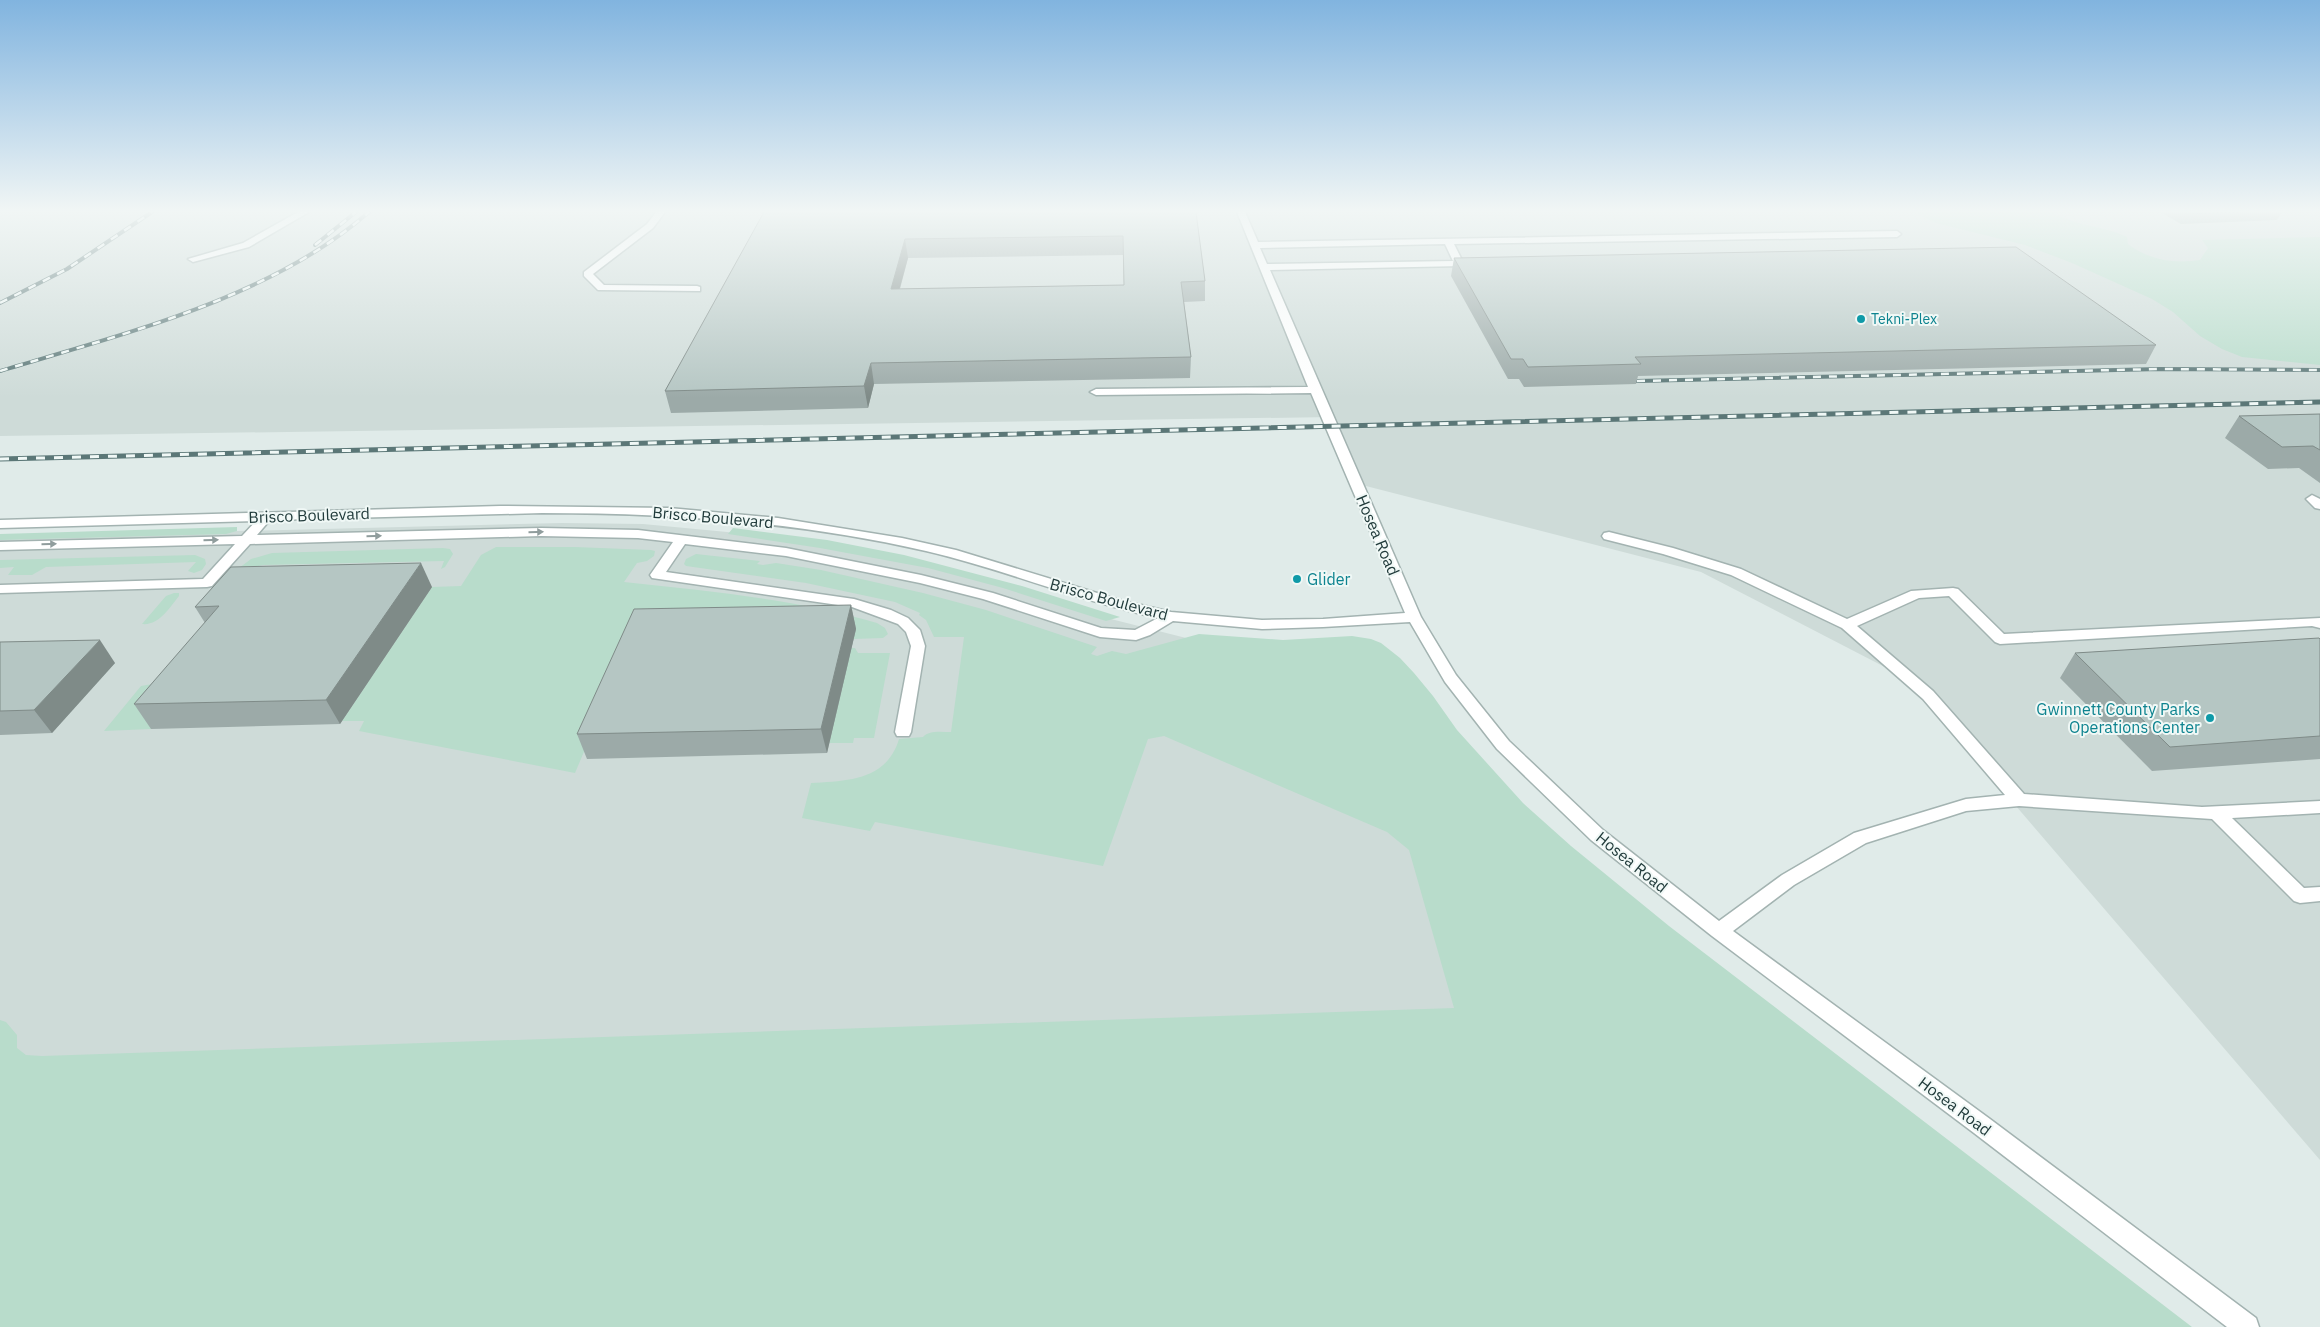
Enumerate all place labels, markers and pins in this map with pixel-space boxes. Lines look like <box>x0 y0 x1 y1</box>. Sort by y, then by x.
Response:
place label: Tekni-Plex <box>1871 310 1937 328</box>
marker: Tekni-Plex <box>1855 313 1867 325</box>
place label: Glider <box>1307 569 1351 589</box>
marker: Glider <box>1291 573 1303 585</box>
place label: Gwinnett County Parks Operations Center <box>2036 699 2200 737</box>
marker: Gwinnett County Parks Operations Center <box>2204 712 2216 724</box>

